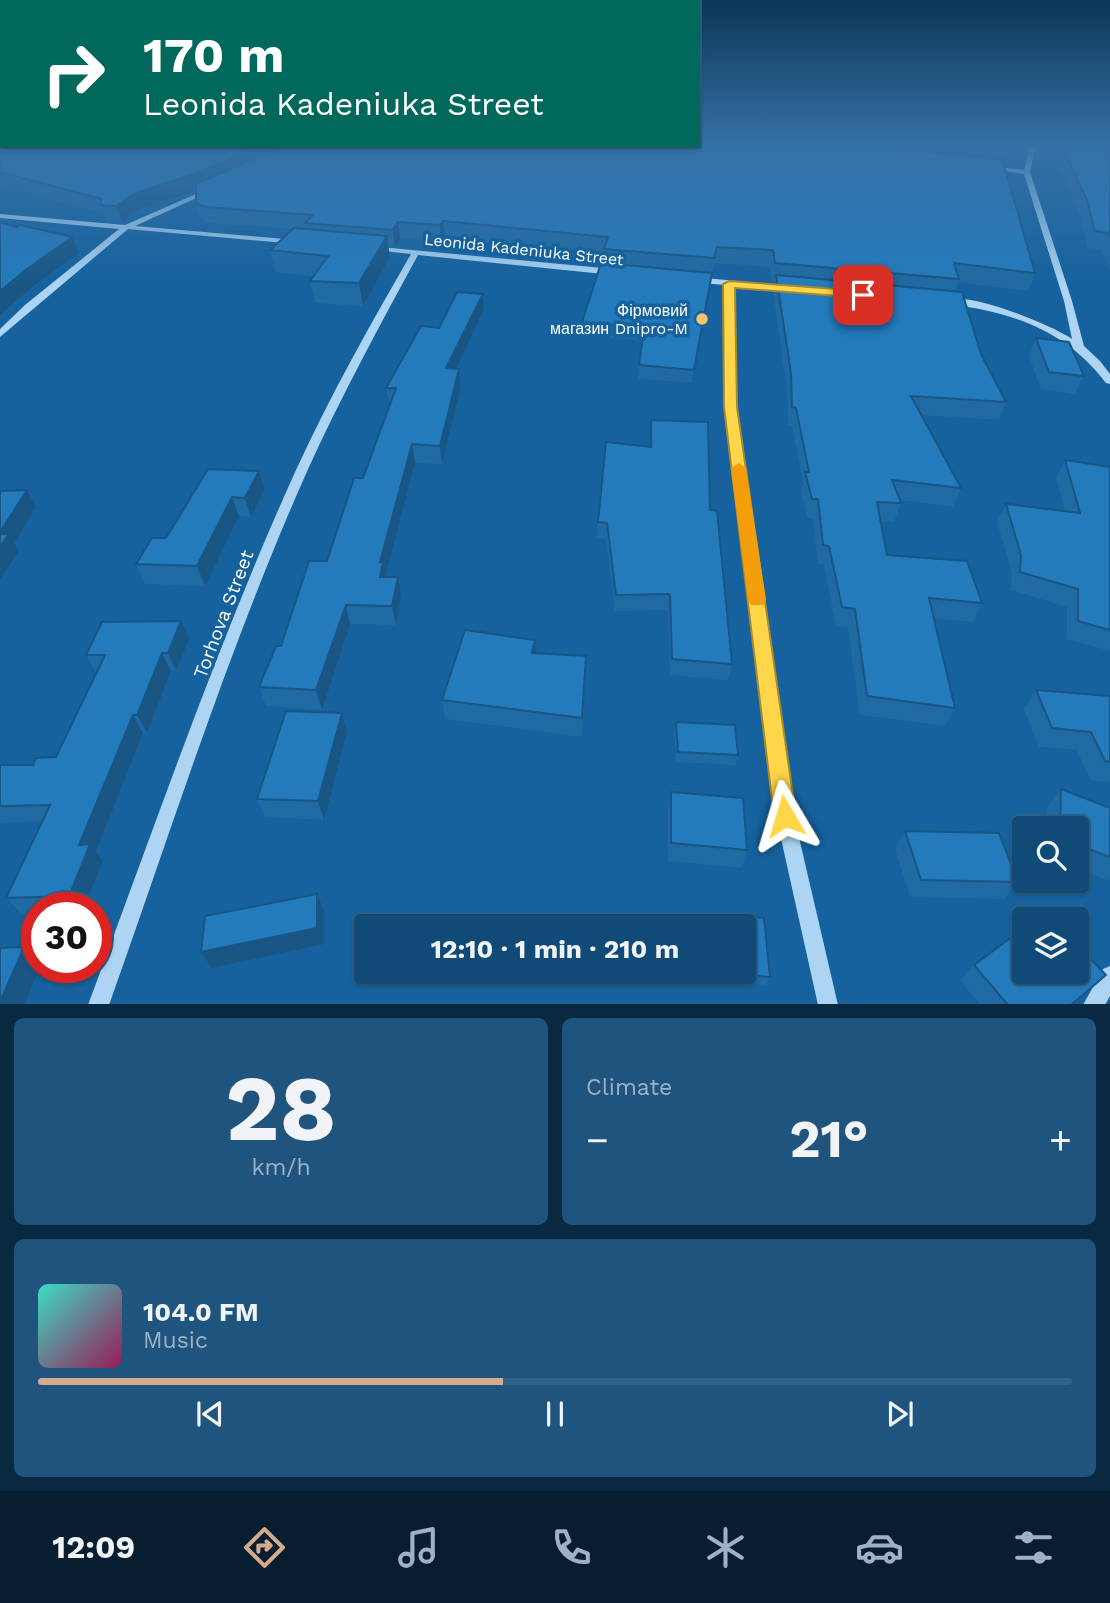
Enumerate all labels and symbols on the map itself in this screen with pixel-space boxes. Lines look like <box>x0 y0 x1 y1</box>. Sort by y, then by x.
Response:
street label: Leonida Kadeniuka Street <box>423 230 625 269</box>
pin <box>833 265 893 325</box>
place label: Фірмовий магазин Dnipro-M <box>550 301 688 338</box>
marker: Фірмовий магазин Dnipro-M <box>694 311 710 327</box>
street label: Torhova Street <box>188 547 258 681</box>
position arrow <box>748 779 822 853</box>
speed limit sign: 30 <box>21 892 112 983</box>

